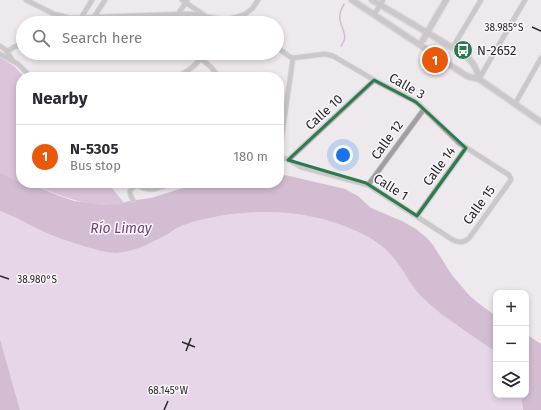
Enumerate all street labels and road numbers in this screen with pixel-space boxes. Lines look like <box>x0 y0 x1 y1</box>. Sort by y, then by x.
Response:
street label: Calle 3 <box>387 70 427 102</box>
street label: Calle 10 <box>302 91 346 133</box>
street label: Calle 12 <box>368 118 406 162</box>
street label: Calle 14 <box>420 143 458 189</box>
street label: Calle 1 <box>371 171 411 203</box>
street label: Calle 15 <box>460 183 498 227</box>

